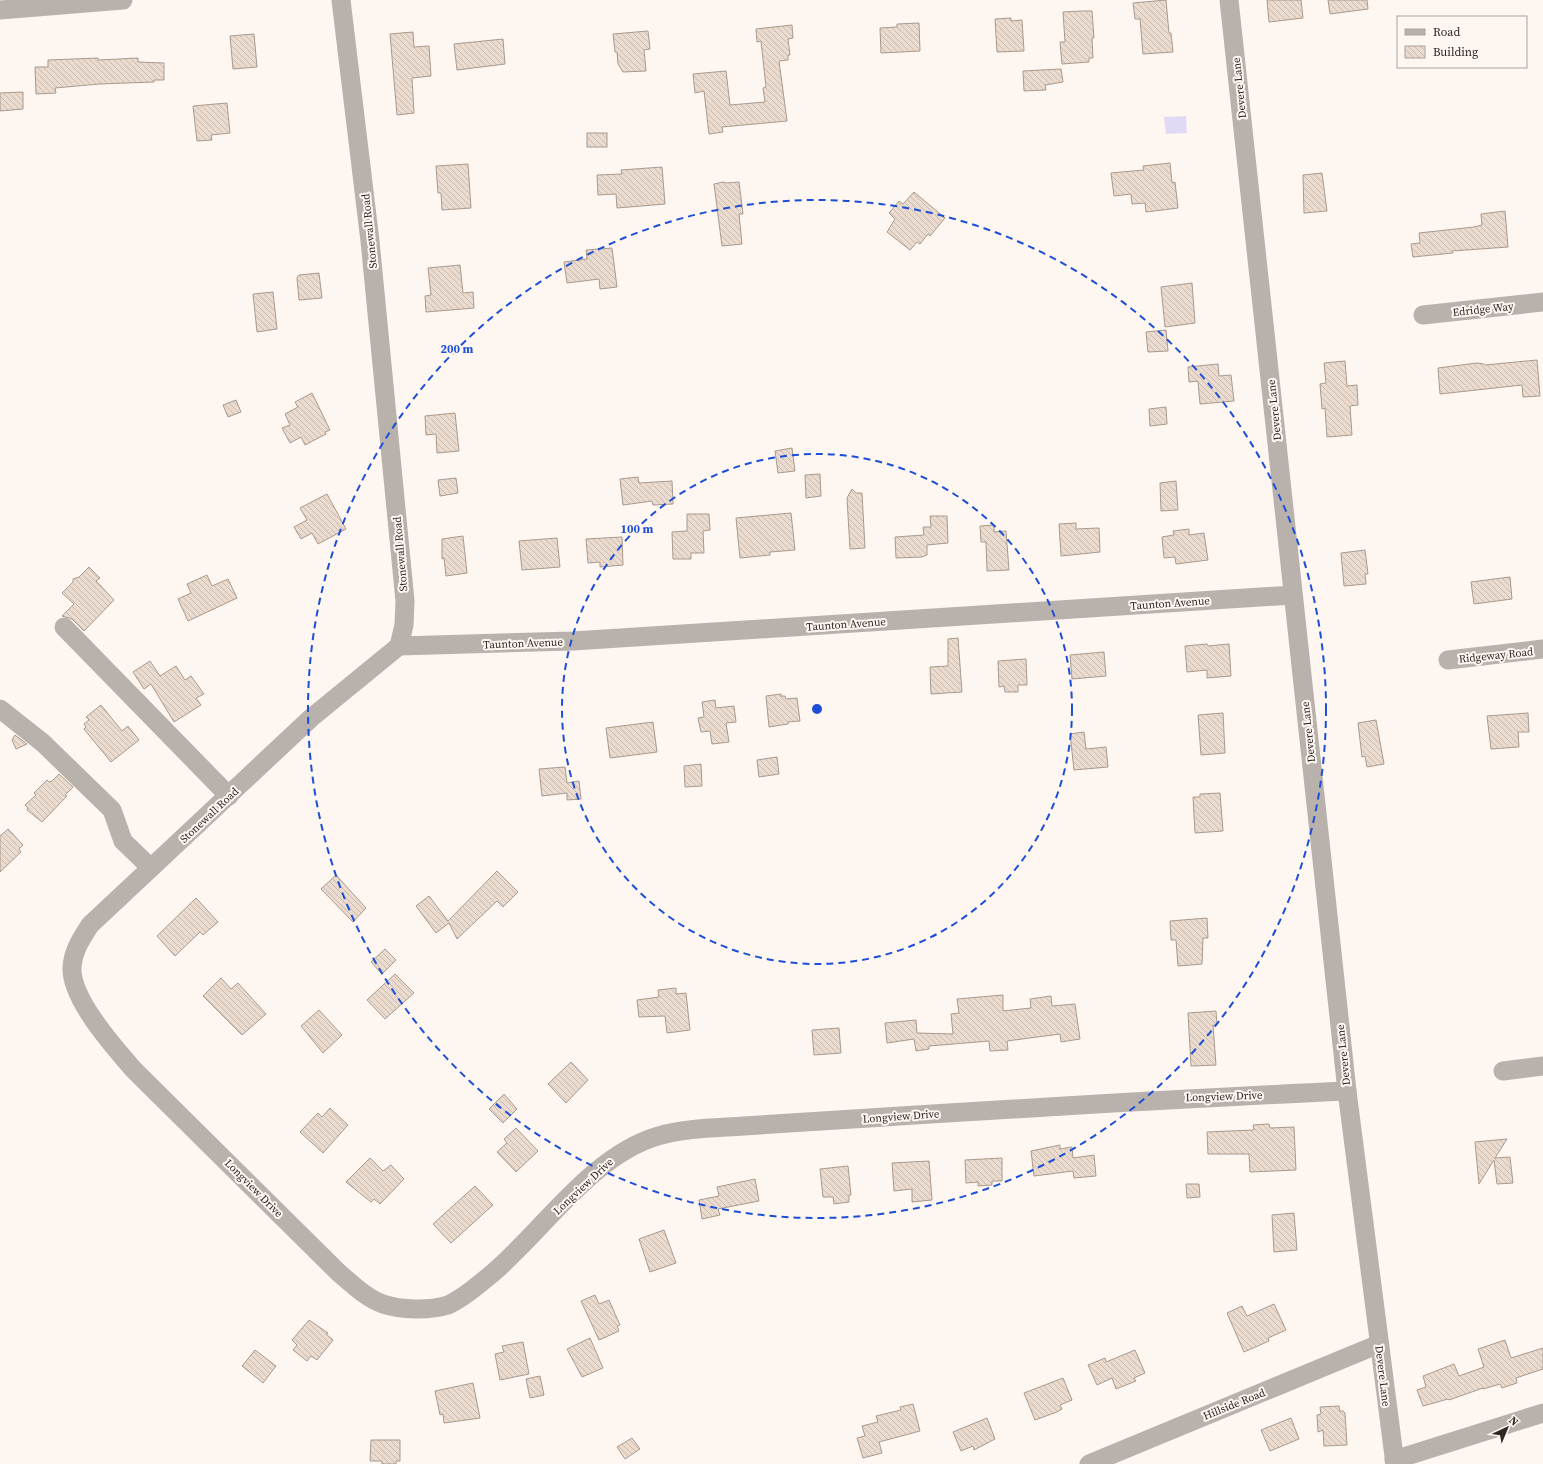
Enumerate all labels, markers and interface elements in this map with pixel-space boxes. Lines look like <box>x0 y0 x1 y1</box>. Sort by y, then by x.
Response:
legend <box>1397 16 1527 68</box>
text: Road <box>1433 24 1460 40</box>
text: Building <box>1433 44 1478 60</box>
street label: Devere Lane <box>1229 56 1250 119</box>
street label: Stonewall Road <box>358 192 381 269</box>
street label: Edridge Way <box>1452 299 1515 320</box>
text: 200 m <box>441 341 474 357</box>
street label: Devere Lane <box>1264 378 1285 441</box>
street label: Stonewall Road <box>390 515 411 592</box>
text: 100 m <box>621 521 654 537</box>
street label: Taunton Avenue <box>1130 593 1211 614</box>
street label: Taunton Avenue <box>806 614 887 635</box>
street label: Taunton Avenue <box>483 635 564 652</box>
street label: Ridgeway Road <box>1458 644 1535 667</box>
street label: Devere Lane <box>1298 700 1319 763</box>
centre of rings <box>810 702 824 716</box>
street label: Stonewall Road <box>177 784 242 846</box>
street label: Devere Lane <box>1333 1023 1354 1086</box>
street label: Longview Drive <box>1185 1088 1263 1105</box>
street label: Longview Drive <box>862 1106 940 1127</box>
street label: Longview Drive <box>550 1154 617 1218</box>
street label: Longview Drive <box>221 1156 286 1221</box>
street label: Devere Lane <box>1371 1345 1394 1408</box>
street label: Hillside Road <box>1201 1385 1268 1424</box>
north arrow <box>1487 1408 1527 1448</box>
text: N <box>1506 1413 1522 1429</box>

